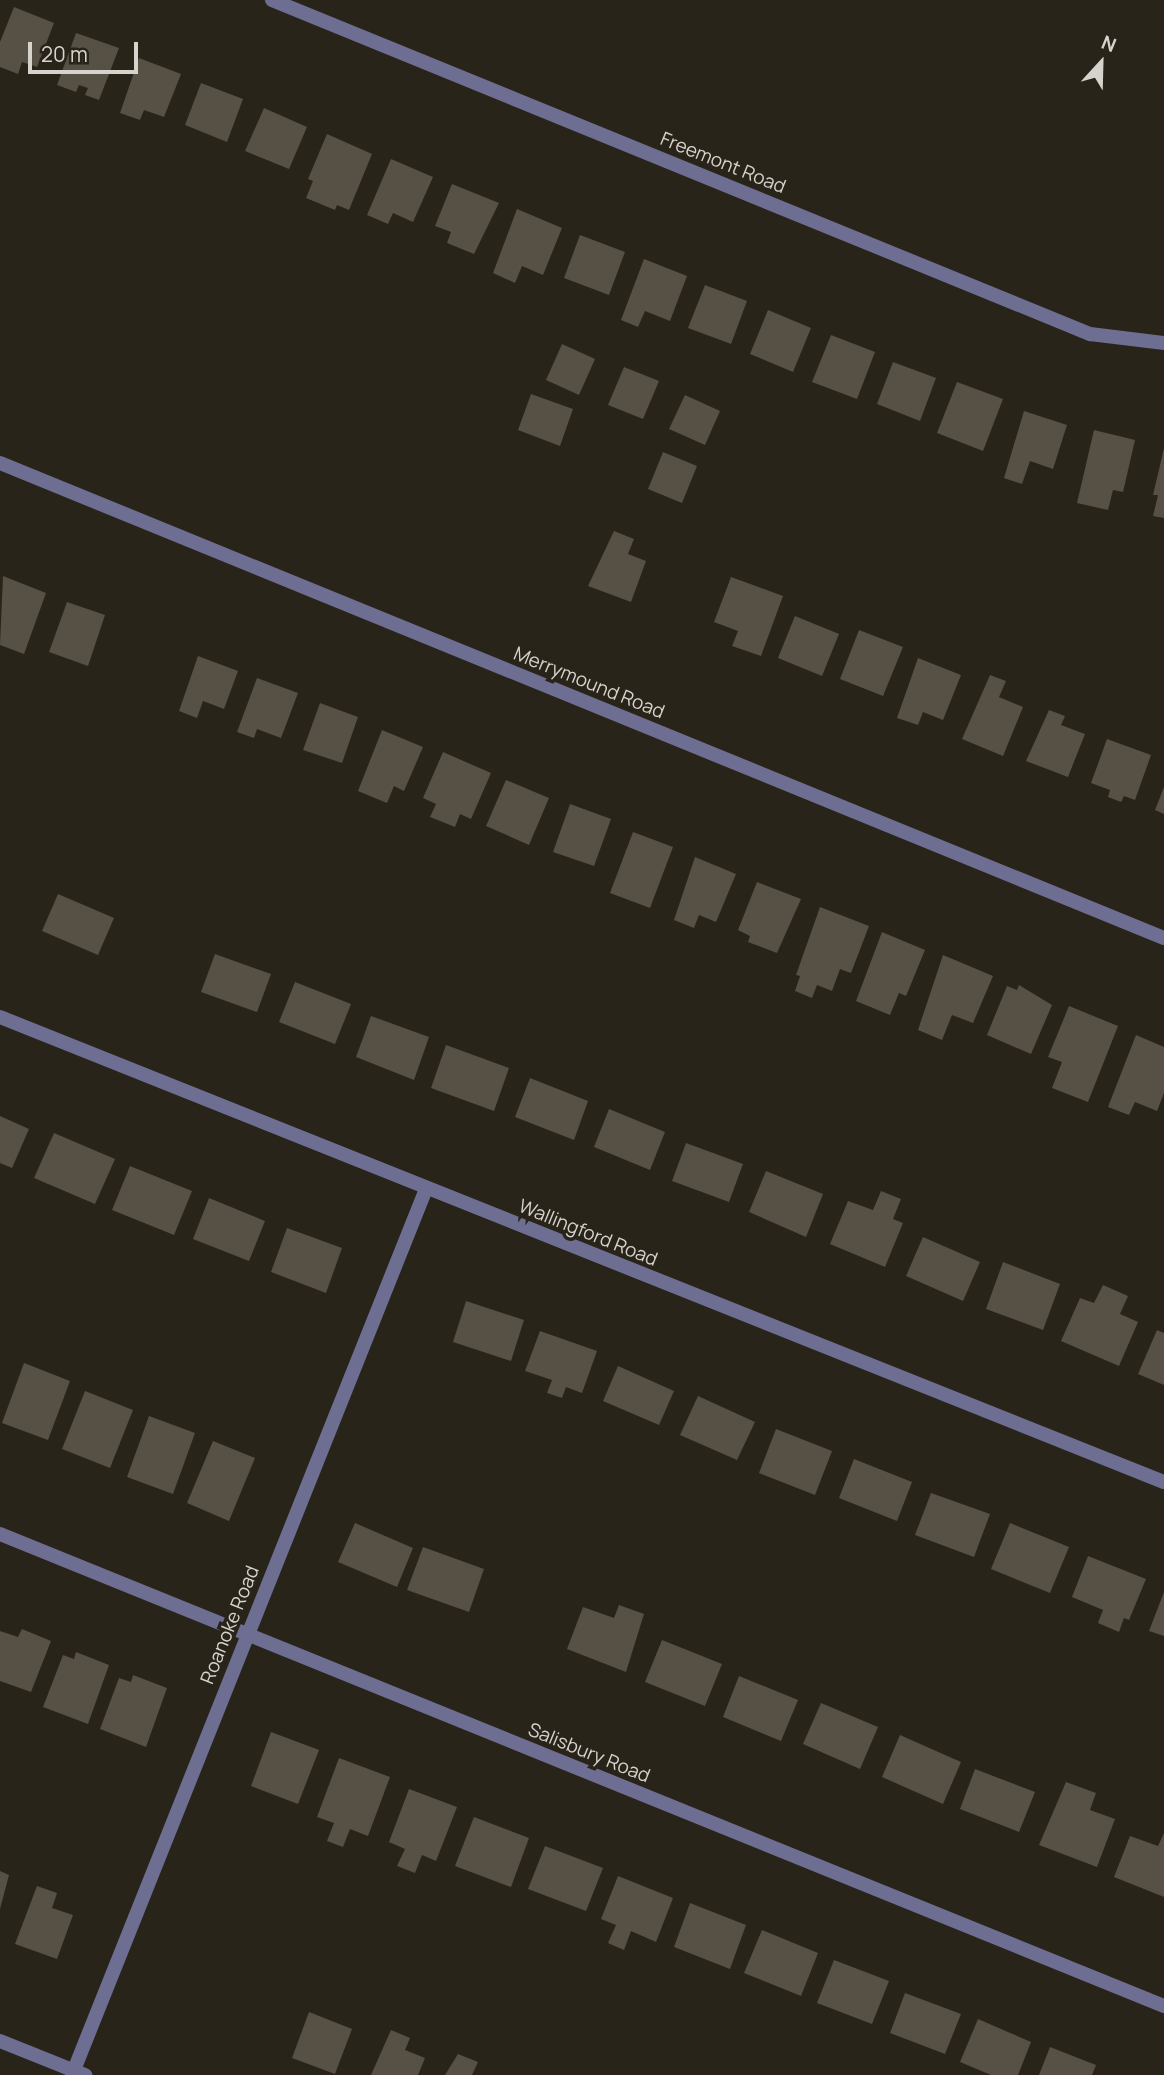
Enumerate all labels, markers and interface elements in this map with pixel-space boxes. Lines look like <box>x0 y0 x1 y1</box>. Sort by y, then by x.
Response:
scale bar <box>32 28 142 72</box>
north arrow <box>1066 28 1136 98</box>
text: N <box>1098 29 1120 58</box>
text: 20 m <box>41 40 88 68</box>
street label: Freemont Road <box>657 127 789 199</box>
street label: Merrymound Road <box>510 642 668 724</box>
street label: Wallingford Road <box>515 1195 661 1271</box>
street label: Roanoke Road <box>196 1563 264 1687</box>
street label: Salisbury Road <box>525 1718 653 1788</box>

